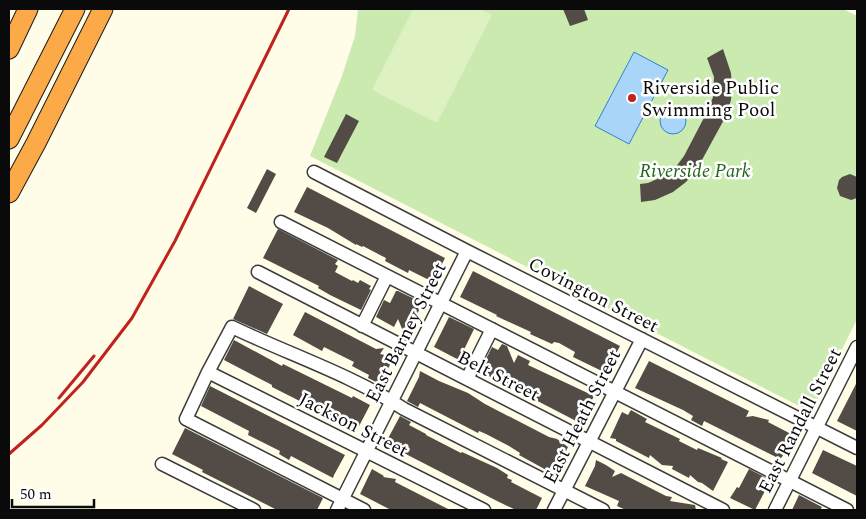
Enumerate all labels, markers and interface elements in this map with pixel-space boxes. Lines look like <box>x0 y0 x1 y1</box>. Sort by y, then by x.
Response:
place label: Riverside Public Swimming Pool <box>642 74 779 125</box>
marker: Riverside Public Swimming Pool <box>626 92 638 104</box>
park label: Riverside Park <box>639 157 751 186</box>
street label: Covington Street <box>523 250 664 341</box>
street label: East Barney Street <box>358 257 454 408</box>
street label: Belt Street <box>452 343 545 410</box>
street label: East Randall Street <box>751 343 850 498</box>
street label: East Heath Street <box>536 344 629 489</box>
street label: Jackson Street <box>293 385 413 466</box>
scale bar <box>12 476 95 508</box>
text: 50 m <box>20 483 52 506</box>

